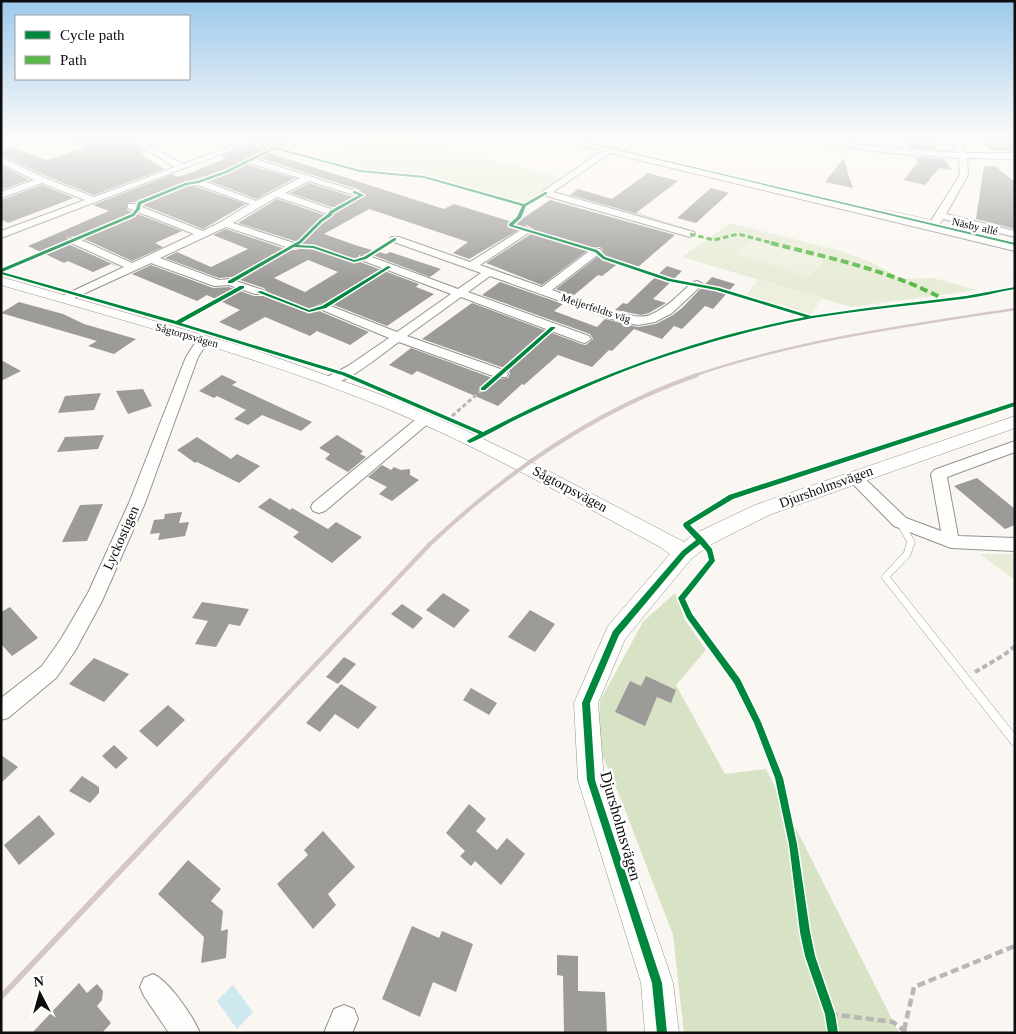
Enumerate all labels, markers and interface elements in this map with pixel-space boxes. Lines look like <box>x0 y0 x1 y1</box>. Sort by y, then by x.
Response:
legend <box>15 15 190 80</box>
text: Cycle path <box>60 27 125 43</box>
text: Path <box>60 52 87 68</box>
street label: Näsby allé <box>951 215 999 237</box>
street label: Meijerfeldts väg <box>560 291 633 325</box>
street label: Sågtorpsvägen <box>154 320 220 350</box>
street label: Sågtorpsvägen <box>530 463 610 515</box>
street label: Djursholmsvägen <box>777 463 875 511</box>
street label: Lyckostigen <box>100 504 142 572</box>
street label: Djursholmsvägen <box>596 769 645 883</box>
north arrow <box>15 969 65 1019</box>
text: N <box>33 974 45 990</box>

